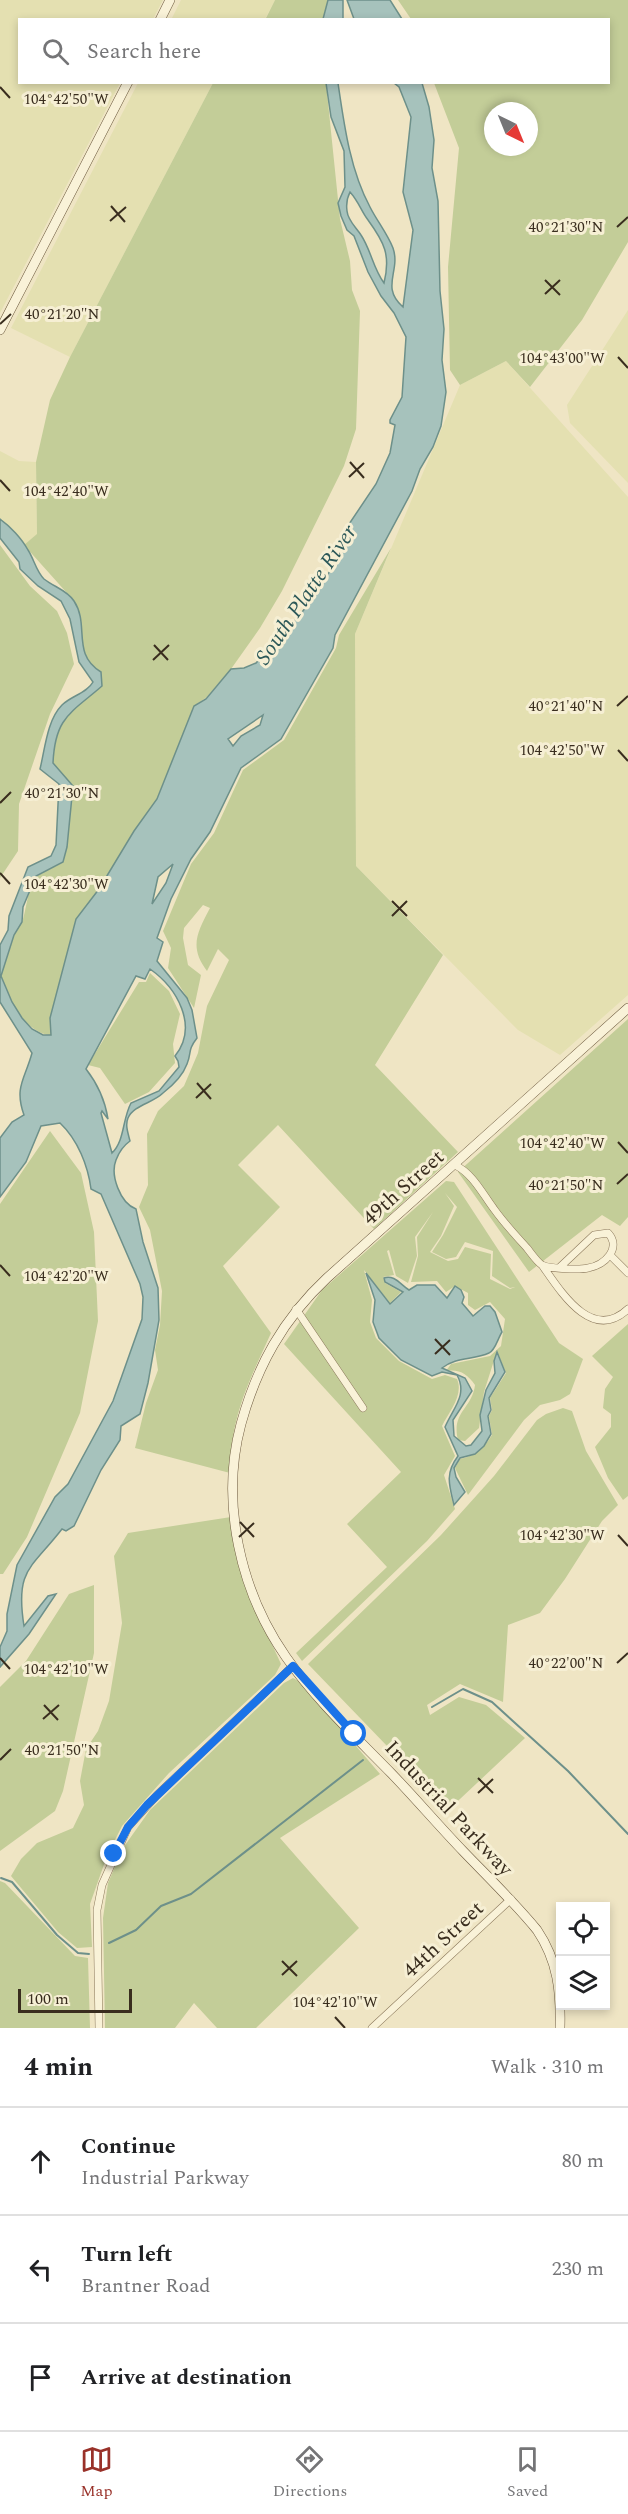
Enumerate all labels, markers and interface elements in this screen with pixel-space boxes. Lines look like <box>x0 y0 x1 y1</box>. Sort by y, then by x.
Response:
search box <box>18 18 610 84</box>
icon: search <box>39 35 72 68</box>
text: Search here <box>87 35 201 68</box>
text: 104°42'50"W <box>23 88 109 111</box>
north arrow <box>484 102 538 156</box>
text: 40°21'30"N <box>529 216 604 239</box>
text: 40°21'20"N <box>25 303 100 326</box>
text: 104°43'00"W <box>519 347 605 370</box>
text: 104°42'40"W <box>23 480 109 503</box>
water label: South Platte River <box>247 518 366 671</box>
text: 40°21'40"N <box>529 695 604 718</box>
text: 104°42'50"W <box>519 739 605 762</box>
text: 40°21'30"N <box>25 782 100 805</box>
text: 104°42'30"W <box>23 873 109 896</box>
text: 104°42'40"W <box>519 1132 605 1155</box>
street label: 49th Street <box>355 1142 452 1233</box>
text: 40°21'50"N <box>529 1174 604 1197</box>
text: 104°42'20"W <box>23 1265 109 1288</box>
text: 104°42'30"W <box>519 1524 605 1547</box>
text: 40°22'00"N <box>529 1652 604 1675</box>
text: 104°42'10"W <box>23 1658 109 1681</box>
route start <box>340 1720 366 1746</box>
street label: Industrial Parkway <box>376 1733 521 1885</box>
text: 40°21'50"N <box>25 1739 100 1762</box>
route end <box>100 1840 126 1866</box>
street label: 44th Street <box>396 1894 492 1986</box>
map controls <box>556 1902 610 2010</box>
button: locate <box>556 1902 610 1956</box>
button: layers <box>556 1956 610 2010</box>
scale bar <box>18 1986 132 2014</box>
text: 100 m <box>27 1987 69 2011</box>
text: 104°42'10"W <box>292 1991 378 2014</box>
text: 4 min <box>24 2047 93 2087</box>
text: Walk · 310 m <box>491 2052 604 2082</box>
text: Continue <box>81 2130 176 2163</box>
icon: ahead <box>24 2145 57 2178</box>
text: 80 m <box>562 2146 604 2176</box>
text: Industrial Parkway <box>81 2163 249 2193</box>
text: Turn left <box>81 2238 173 2271</box>
icon: left <box>24 2253 57 2286</box>
text: 230 m <box>552 2254 604 2284</box>
text: Brantner Road <box>81 2271 210 2301</box>
icon: arrive <box>24 2361 57 2394</box>
text: Arrive at destination <box>81 2361 292 2394</box>
tab: Map <box>80 2443 113 2503</box>
tab: Directions <box>273 2443 347 2503</box>
tab: Saved <box>507 2443 548 2503</box>

